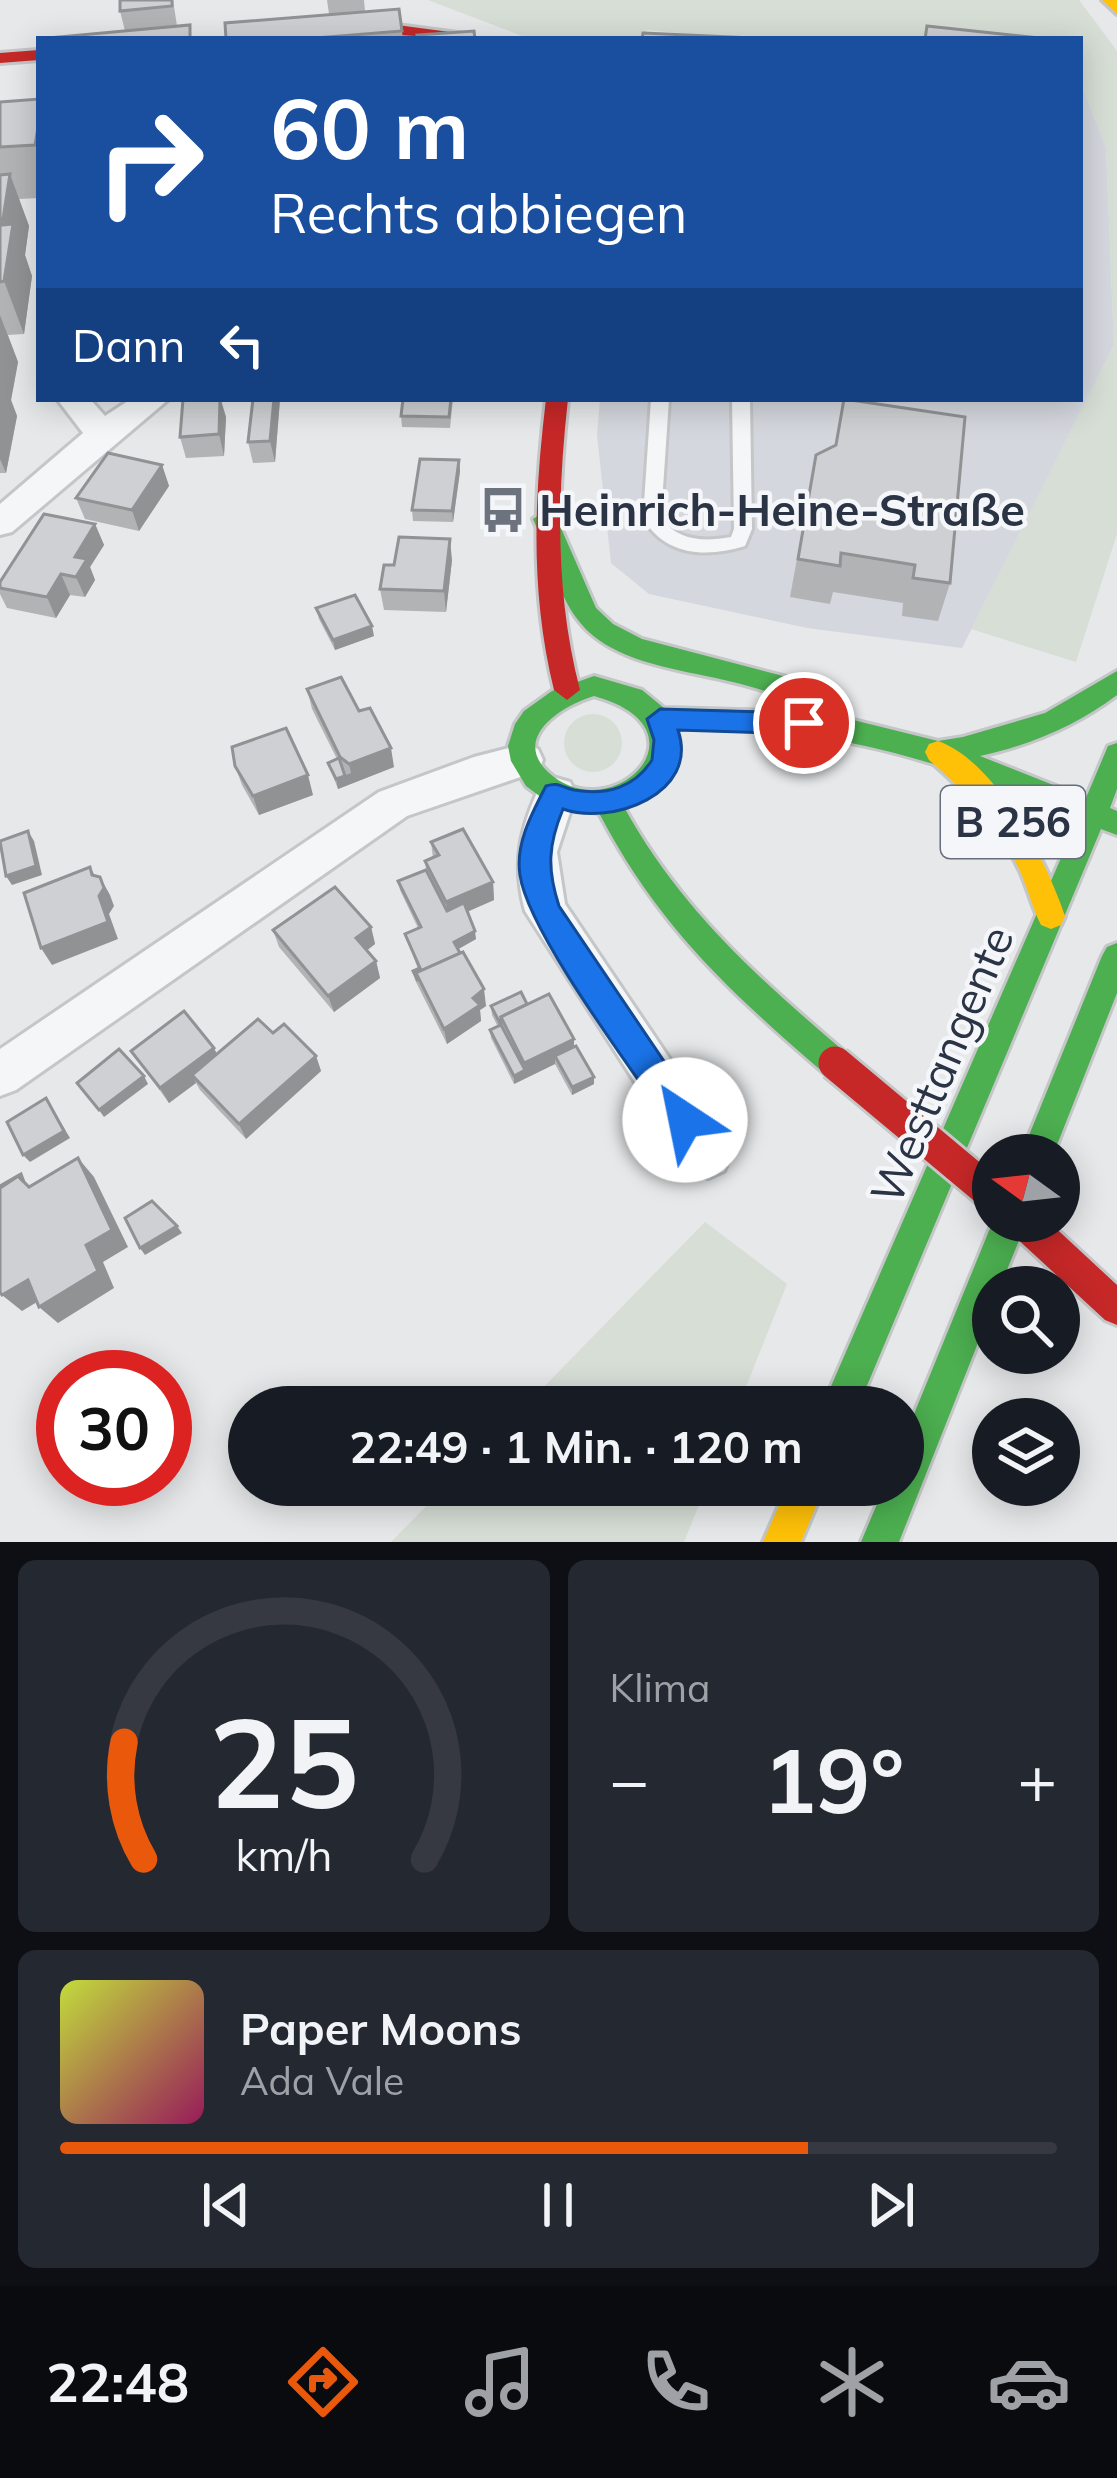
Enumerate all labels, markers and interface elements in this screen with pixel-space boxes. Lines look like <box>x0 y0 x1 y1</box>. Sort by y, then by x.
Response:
text: 60 m <box>270 75 469 180</box>
icon: right <box>72 84 228 240</box>
text: Rechts abbiegen <box>270 179 687 247</box>
icon: left <box>209 312 275 378</box>
text: Dann <box>72 317 185 373</box>
place label: Heinrich-Heine-Straße <box>539 481 1025 537</box>
bus stop icon: Heinrich-Heine-Straße <box>478 485 528 535</box>
pin <box>753 672 855 774</box>
icon: arrive <box>771 690 837 756</box>
road number: B 256 <box>941 786 1085 858</box>
street label: Westtangente <box>857 917 1025 1212</box>
position arrow <box>622 1057 748 1183</box>
north arrow <box>972 1134 1080 1242</box>
map controls <box>972 1134 1080 1506</box>
button: search <box>972 1266 1080 1374</box>
speed limit sign: 30 <box>36 1350 192 1506</box>
button: layers <box>972 1398 1080 1506</box>
text: 22:49 · 1 Min. · 120 m <box>349 1418 803 1474</box>
text: Klima <box>610 1663 710 1712</box>
text: 25 <box>209 1683 359 1839</box>
text: 19° <box>762 1723 904 1836</box>
text: − <box>610 1738 649 1821</box>
text: + <box>1017 1738 1057 1821</box>
text: km/h <box>235 1828 332 1882</box>
text: Paper Moons <box>240 2000 522 2056</box>
text: Ada Vale <box>240 2056 404 2105</box>
icon: previous <box>193 2172 259 2238</box>
icon: pause <box>525 2172 591 2238</box>
icon: next <box>858 2172 924 2238</box>
icon: directions <box>281 2340 365 2424</box>
icon: music <box>458 2340 542 2424</box>
icon: phone <box>634 2340 718 2424</box>
icon: climate <box>810 2340 894 2424</box>
icon: car <box>987 2340 1071 2424</box>
text: 22:48 <box>46 2348 189 2416</box>

